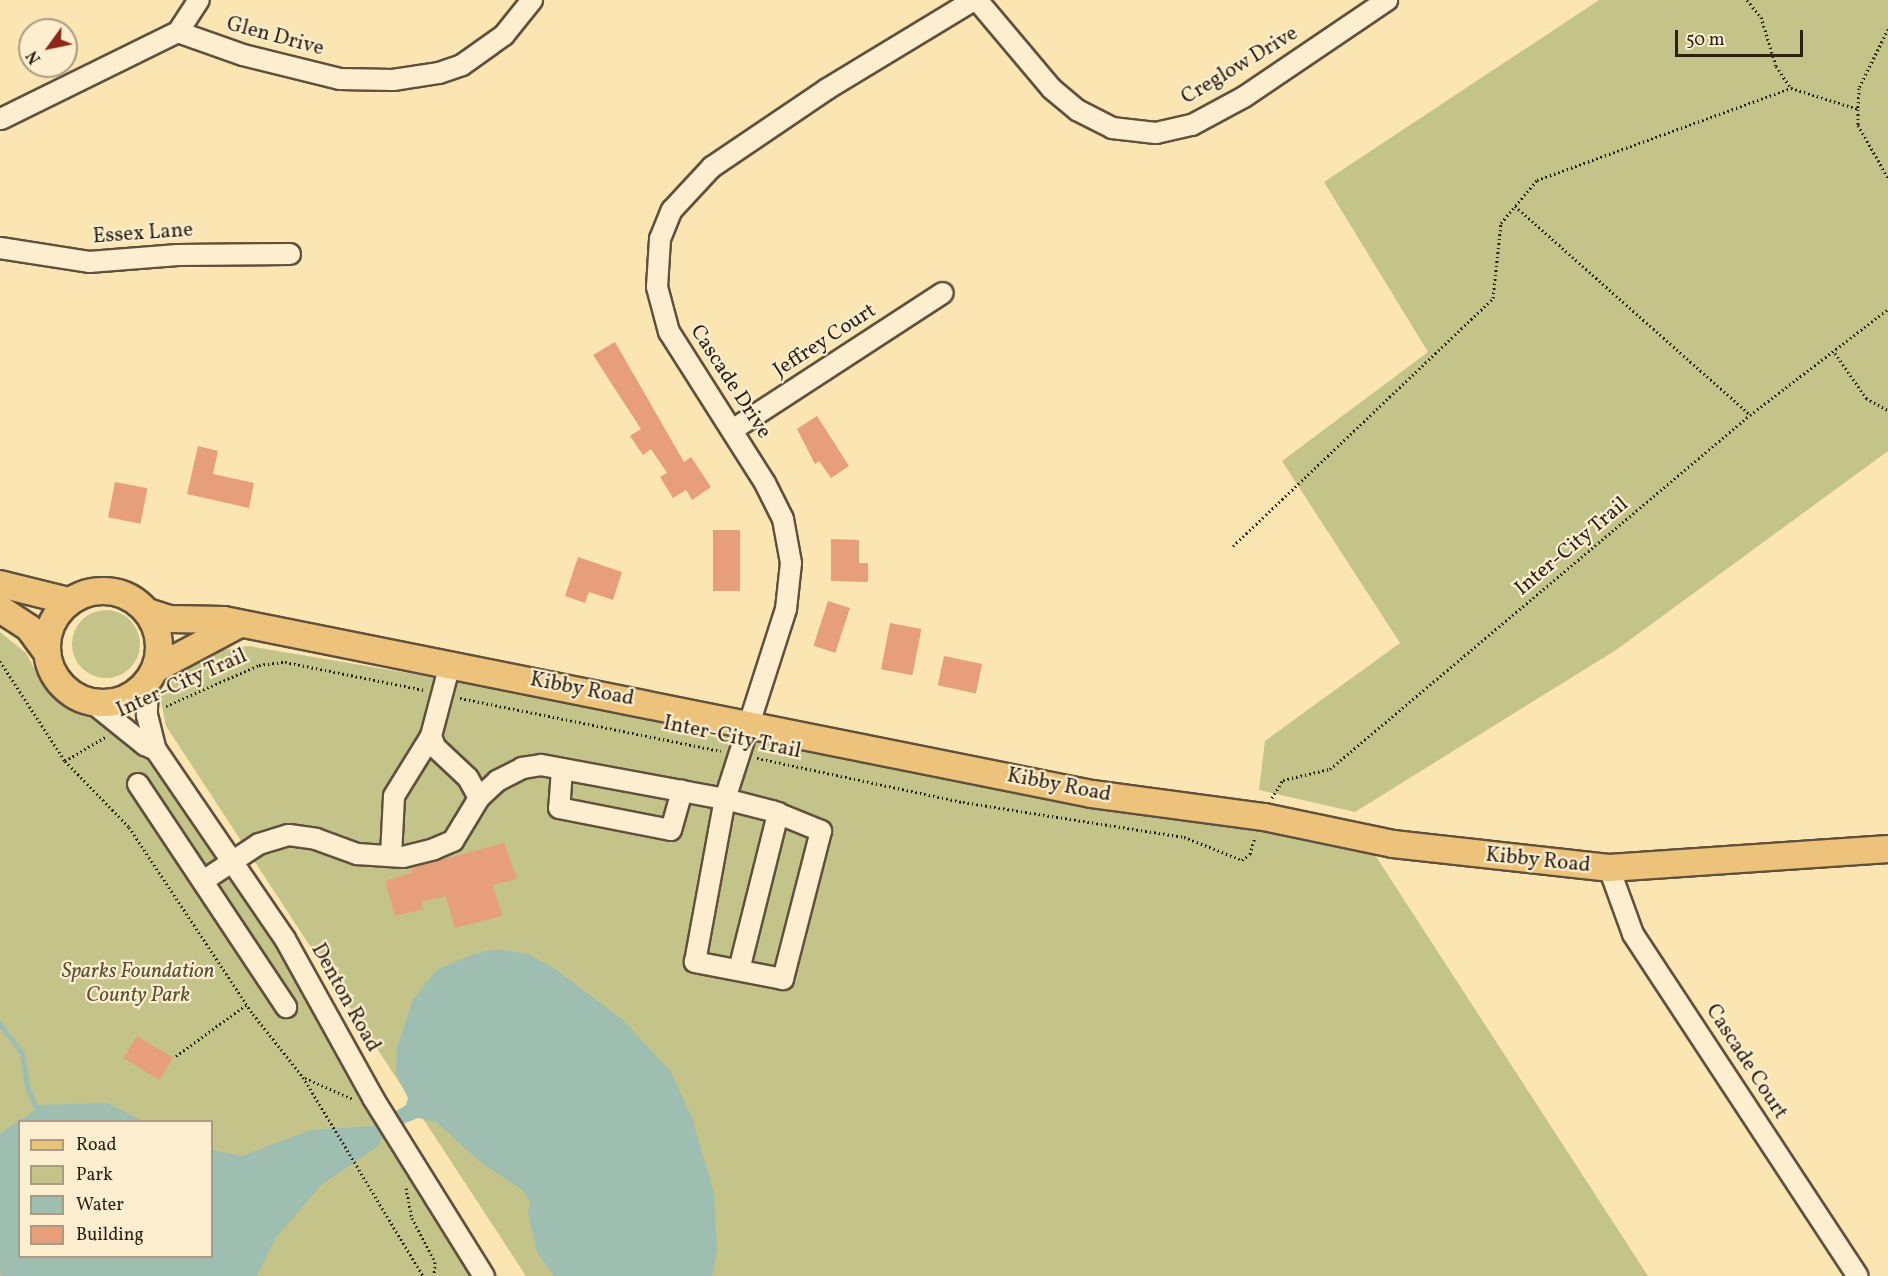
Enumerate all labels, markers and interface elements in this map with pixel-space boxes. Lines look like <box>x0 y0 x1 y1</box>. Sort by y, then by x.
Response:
street label: Glen Drive <box>224 12 326 62</box>
north arrow <box>18 18 78 78</box>
scale bar <box>1678 18 1806 56</box>
street label: Creglow Drive <box>1177 21 1303 111</box>
text: 50 m <box>1686 28 1725 53</box>
text: N <box>22 46 47 68</box>
street label: Essex Lane <box>92 218 194 250</box>
street label: Jeffrey Court <box>769 298 881 384</box>
street label: Cascade Drive <box>684 321 776 443</box>
street label: Inter-City Trail <box>1510 492 1634 602</box>
street label: Inter-City Trail <box>112 644 252 724</box>
street label: Kibby Road <box>528 668 636 712</box>
street label: Inter-City Trail <box>660 711 804 765</box>
street label: Kibby Road <box>1005 764 1113 808</box>
street label: Kibby Road <box>1484 843 1592 879</box>
street label: Denton Road <box>305 939 385 1057</box>
park label: Sparks Foundation County Park <box>62 959 214 1009</box>
street label: Cascade Court <box>1700 1000 1792 1124</box>
legend <box>18 1120 213 1258</box>
text: Road <box>76 1133 117 1158</box>
text: Park <box>76 1163 113 1188</box>
text: Water <box>76 1193 124 1218</box>
text: Building <box>76 1223 144 1248</box>

